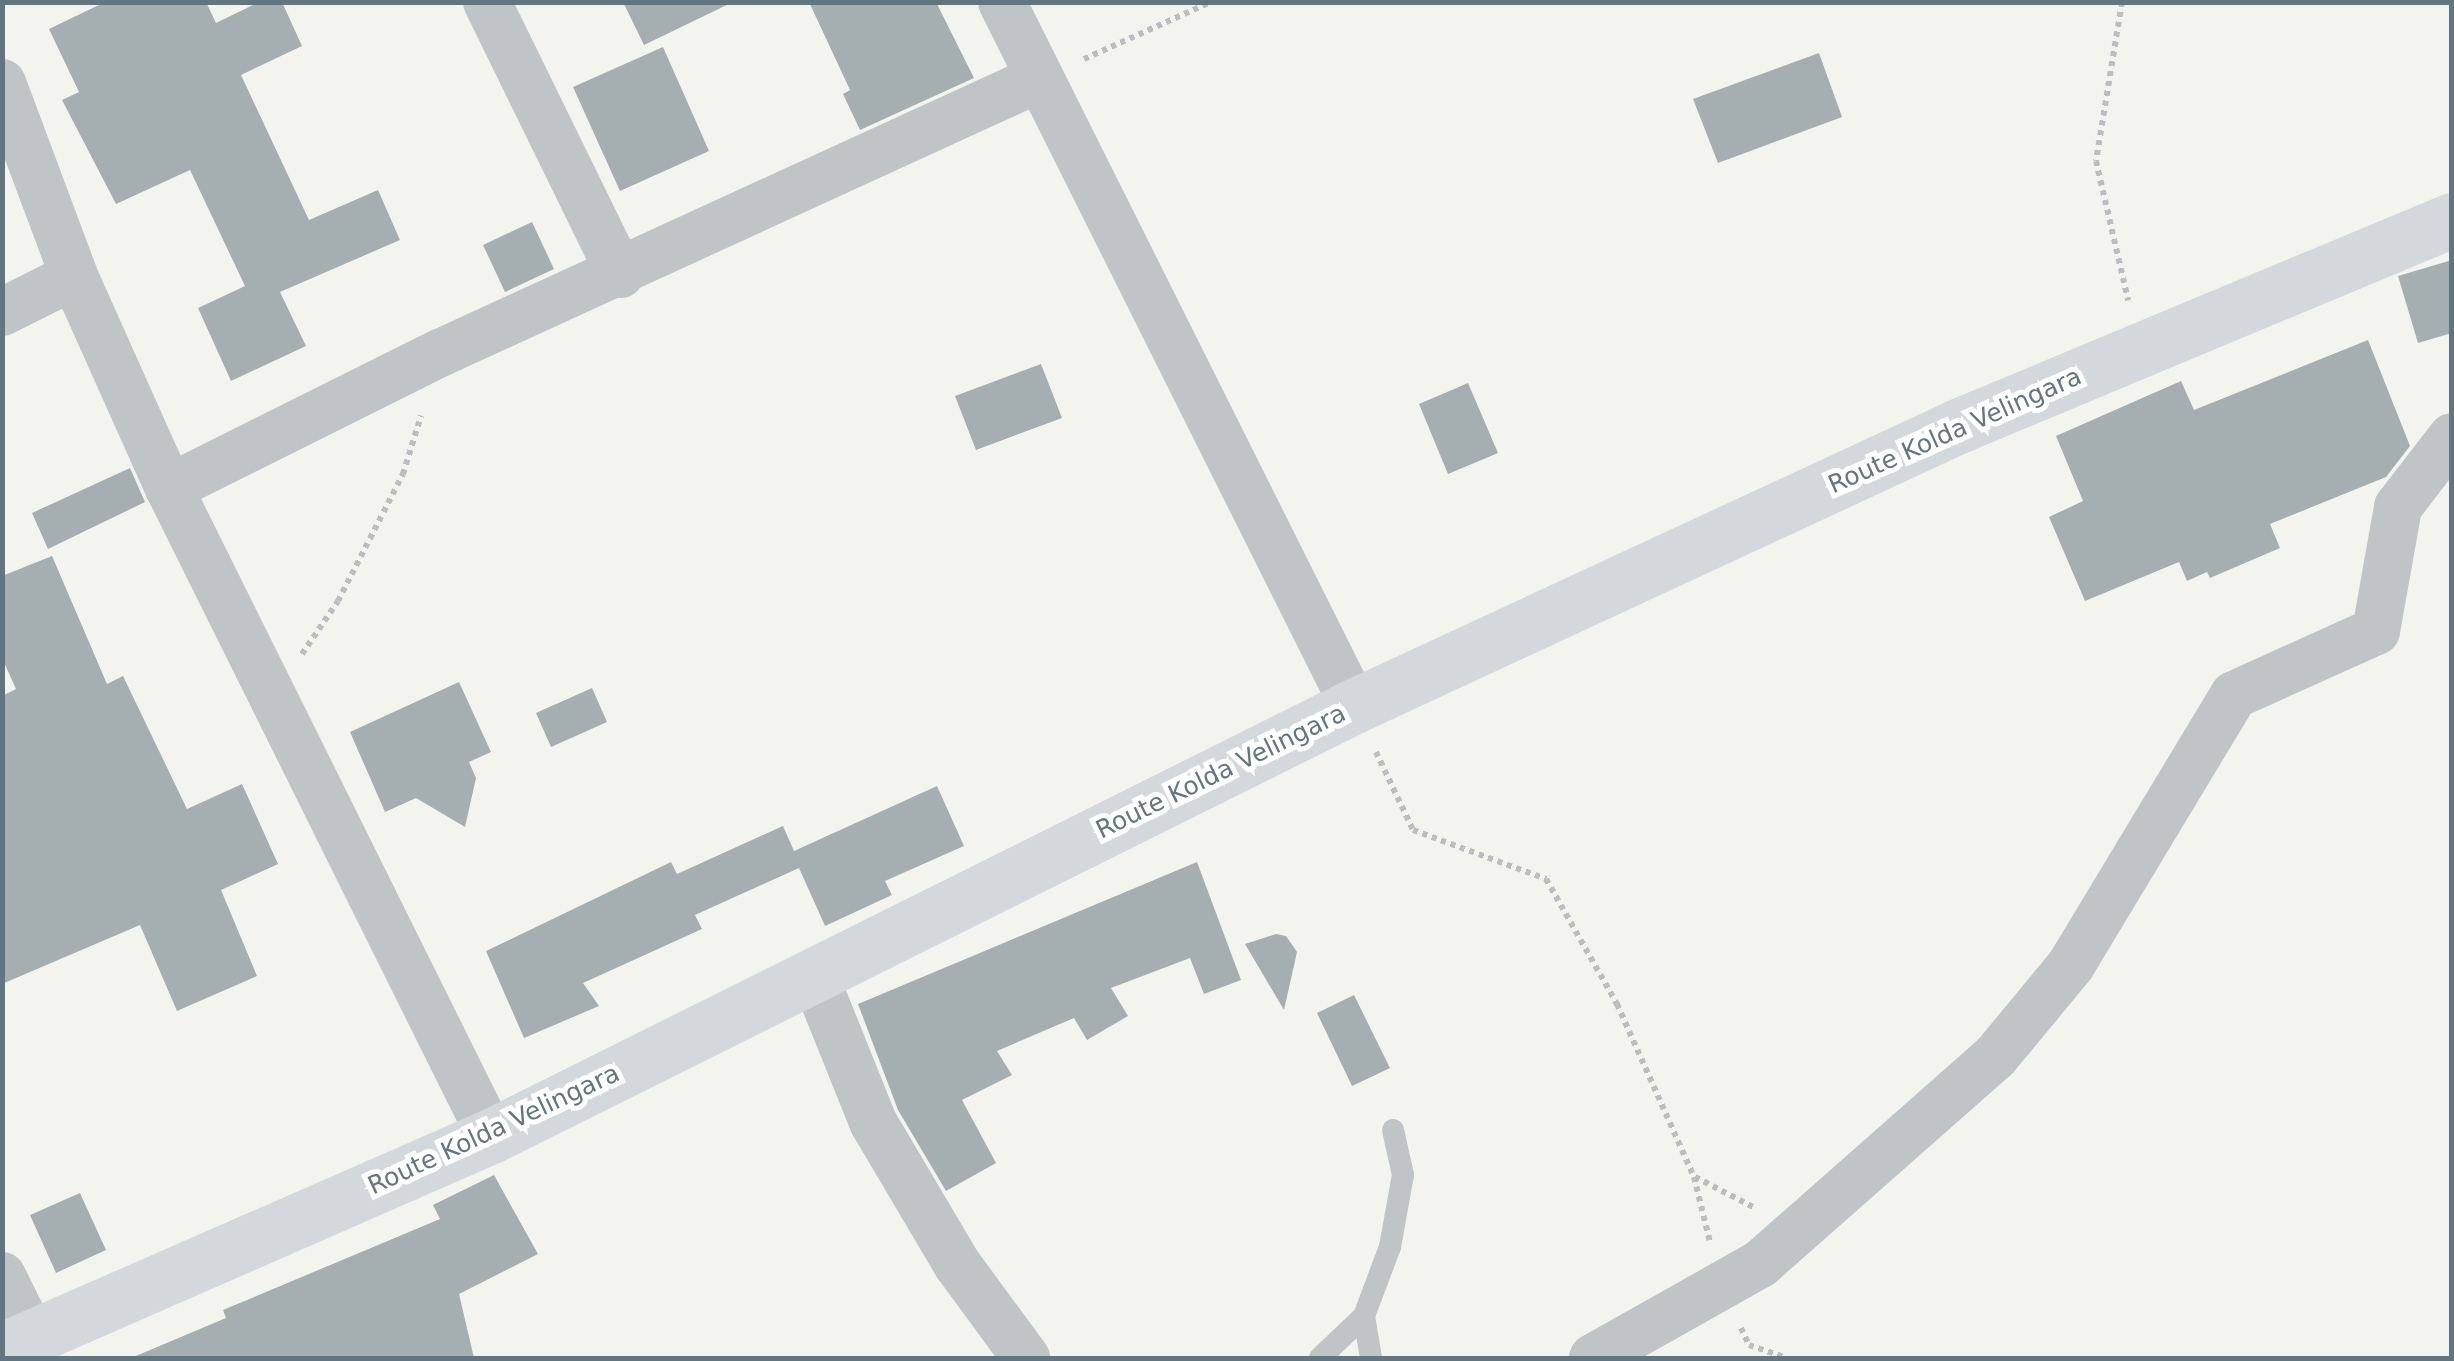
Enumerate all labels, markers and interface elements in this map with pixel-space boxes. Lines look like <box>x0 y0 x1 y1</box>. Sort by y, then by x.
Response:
street label: Route Kolda Velingara <box>1824 362 2086 500</box>
street label: Route Kolda Velingara <box>1091 698 1351 846</box>
street label: Route Kolda Velingara <box>363 1058 625 1202</box>

